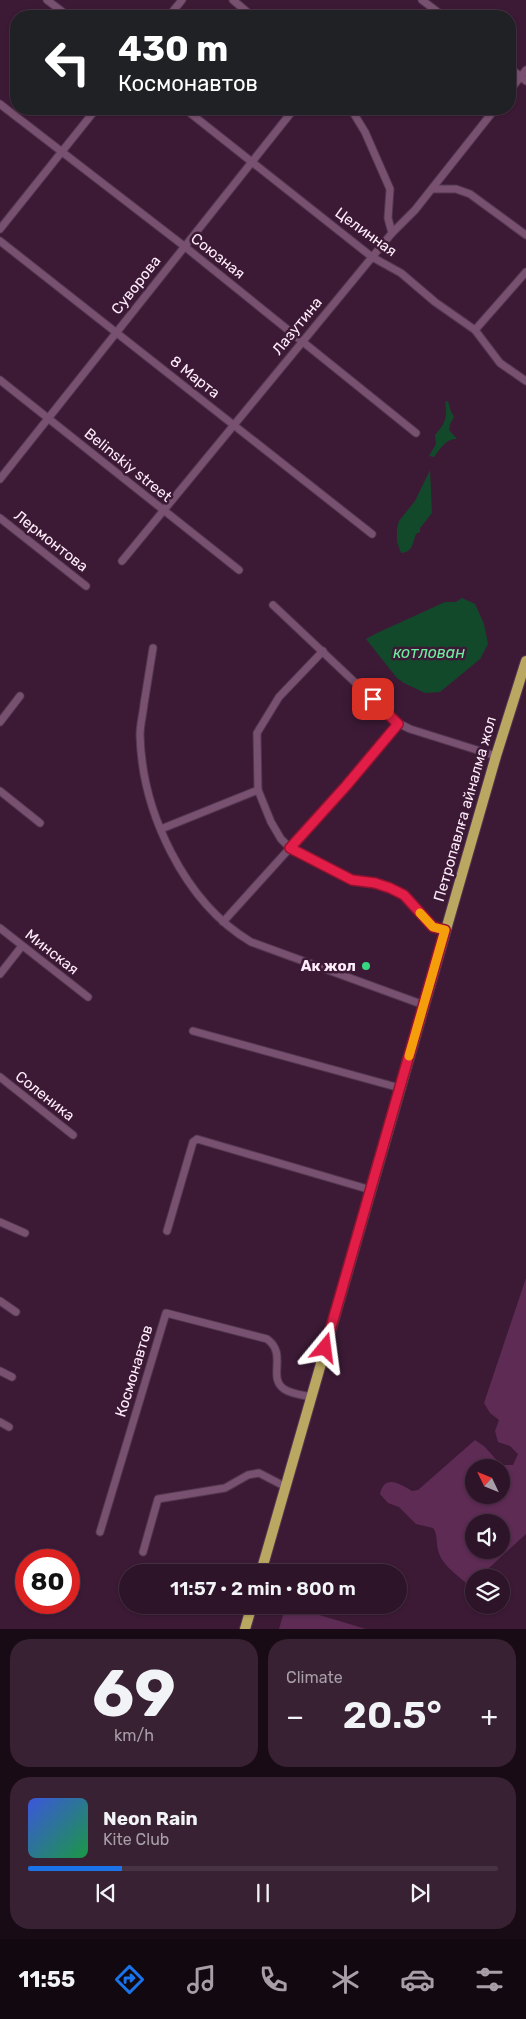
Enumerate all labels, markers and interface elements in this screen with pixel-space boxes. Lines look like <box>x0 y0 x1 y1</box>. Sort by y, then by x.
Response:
text: 430 m <box>118 28 228 70</box>
icon: left <box>35 30 100 95</box>
text: Космонавтов <box>118 70 258 97</box>
street label: Целинная <box>332 204 400 260</box>
street label: Союзная <box>187 229 249 283</box>
street label: Суворова <box>108 252 164 318</box>
street label: Лазутина <box>268 294 326 358</box>
street label: 8 Марта <box>166 352 224 402</box>
street label: Belinskiy street <box>81 424 175 506</box>
street label: Лермонтова <box>10 507 92 575</box>
water label: котлован <box>393 643 465 662</box>
pin <box>352 678 394 720</box>
icon: arrive <box>359 685 387 713</box>
street label: Петропавлға айналма жол <box>430 714 500 904</box>
street label: Минская <box>22 926 82 978</box>
place label: Ак жол <box>301 957 356 975</box>
marker: Ак жол <box>360 960 372 972</box>
street label: Соленика <box>12 1067 78 1125</box>
position arrow <box>298 1321 350 1373</box>
street label: Космонавтов <box>111 1323 157 1419</box>
north arrow <box>465 1459 510 1504</box>
map controls <box>465 1459 510 1614</box>
button: sound <box>465 1514 510 1559</box>
speed limit sign: 80 <box>15 1549 80 1614</box>
button: layers <box>465 1569 510 1614</box>
text: 11:57 · 2 min · 800 m <box>170 1577 356 1600</box>
text: 69 <box>92 1655 176 1732</box>
text: Climate <box>286 1668 343 1687</box>
text: 20.5° <box>343 1692 442 1738</box>
text: − <box>286 1700 304 1733</box>
text: + <box>481 1700 498 1733</box>
text: km/h <box>114 1726 154 1745</box>
text: Neon Rain <box>103 1807 198 1830</box>
text: Kite Club <box>103 1830 169 1849</box>
icon: previous <box>92 1879 120 1907</box>
icon: pause <box>249 1879 277 1907</box>
icon: next <box>406 1879 434 1907</box>
icon: directions <box>112 1962 147 1997</box>
icon: music <box>184 1962 219 1997</box>
icon: phone <box>256 1962 291 1997</box>
icon: climate <box>328 1962 363 1997</box>
icon: car <box>400 1962 435 1997</box>
icon: filters <box>472 1962 507 1997</box>
text: 11:55 <box>19 1966 75 1993</box>

